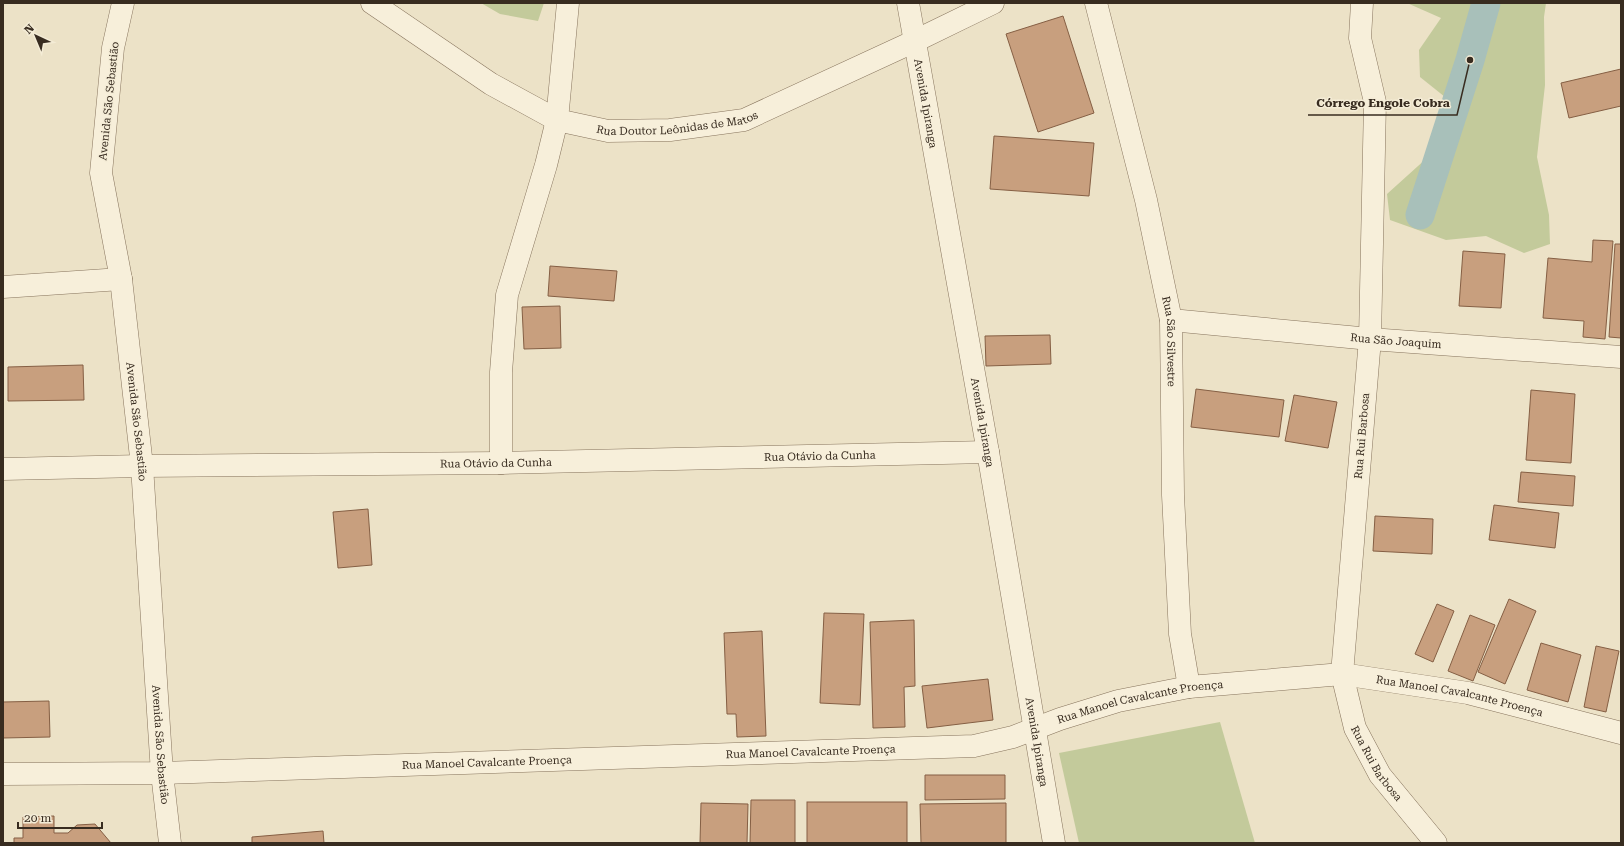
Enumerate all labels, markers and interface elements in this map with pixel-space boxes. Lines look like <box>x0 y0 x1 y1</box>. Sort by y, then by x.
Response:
north arrow <box>16 16 56 56</box>
text: N <box>22 21 37 37</box>
street label: Avenida São Sebastião <box>96 41 122 161</box>
street label: Avenida Ipiranga <box>912 58 940 149</box>
callout: Córrego Engole Cobra <box>1308 91 1457 115</box>
text: Córrego Engole Cobra <box>1316 96 1450 110</box>
street label: Rua Doutor Leônidas de Matos <box>595 108 760 138</box>
street label: Rua São Silvestre <box>1160 295 1178 387</box>
street label: Rua São Joaquim <box>1350 331 1442 351</box>
street label: Avenida São Sebastião <box>124 361 149 482</box>
street label: Avenida Ipiranga <box>968 377 997 468</box>
street label: Rua Rui Barbosa <box>1352 392 1372 480</box>
street label: Rua Otávio da Cunha <box>764 448 876 464</box>
street label: Rua Otávio da Cunha <box>440 455 552 470</box>
street label: Rua Manoel Cavalcante Proença <box>1375 673 1544 719</box>
street label: Rua Manoel Cavalcante Proença <box>1055 678 1224 726</box>
street label: Avenida São Sebastião <box>150 685 172 805</box>
street label: Avenida Ipiranga <box>1023 696 1051 788</box>
street label: Rua Rui Barbosa <box>1348 723 1405 803</box>
street label: Rua Manoel Cavalcante Proença <box>725 742 896 761</box>
street label: Rua Manoel Cavalcante Proença <box>402 753 572 772</box>
scale bar <box>18 804 102 830</box>
text: 20 m <box>24 811 51 825</box>

